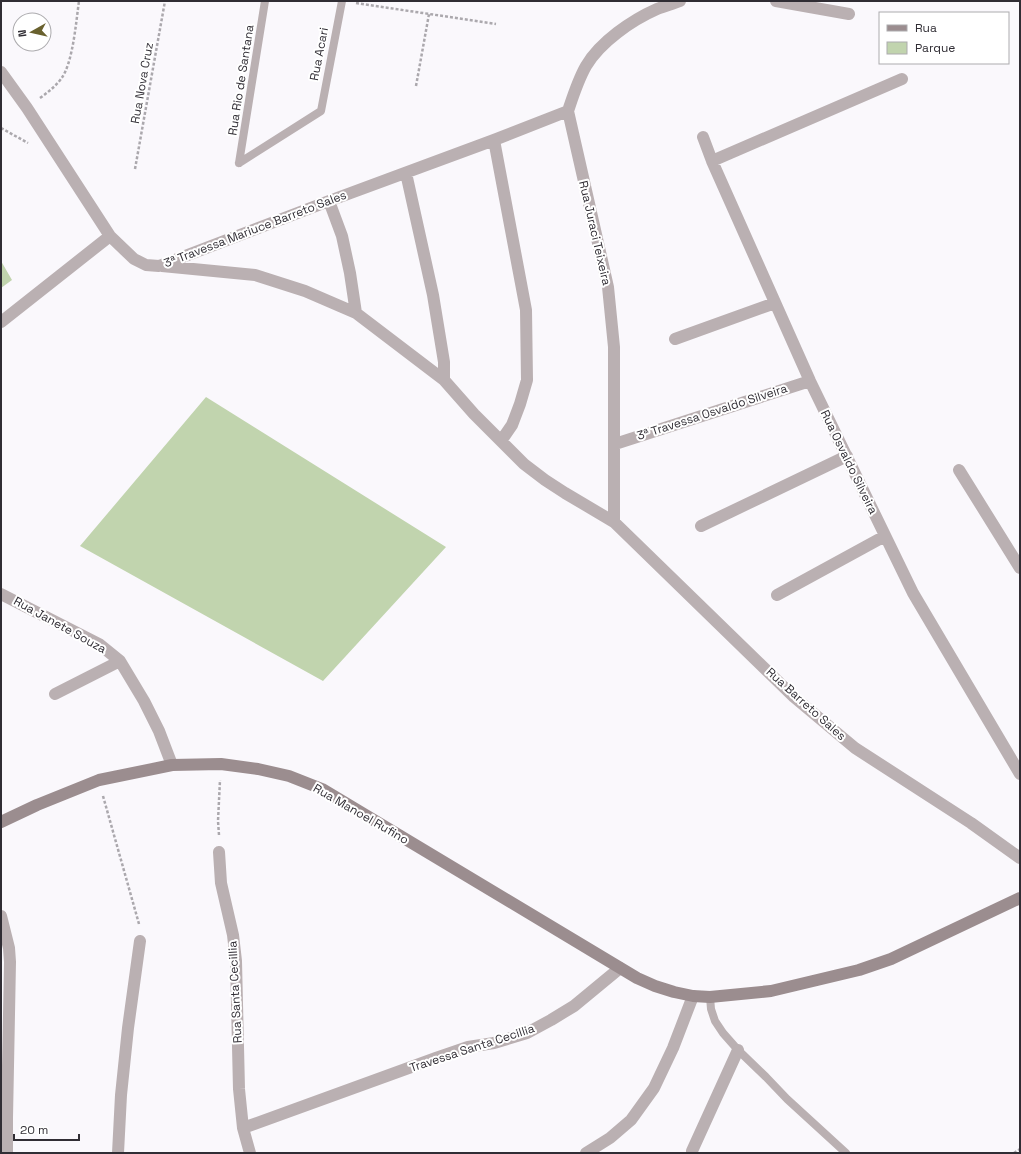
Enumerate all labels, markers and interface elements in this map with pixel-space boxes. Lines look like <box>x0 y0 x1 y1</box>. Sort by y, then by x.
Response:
north arrow <box>12 12 52 52</box>
legend <box>879 12 1009 64</box>
text: Rua <box>915 20 937 36</box>
street label: Rua Rio de Santana <box>224 23 258 137</box>
street label: Rua Acari <box>306 26 332 82</box>
text: N <box>15 29 30 38</box>
text: Parque <box>915 40 955 56</box>
street label: Rua Nova Cruz <box>127 41 157 125</box>
street label: Rua Juraci Teixeira <box>575 179 615 287</box>
street label: 3ª Travessa Mariuce Barreto Sales <box>161 187 349 271</box>
street label: 3ª Travessa Osvaldo Silveira <box>635 380 789 444</box>
street label: Rua Osvaldo Silveira <box>817 407 881 517</box>
street label: Rua Janete Souza <box>11 593 109 657</box>
street label: Rua Barreto Sales <box>763 664 849 744</box>
street label: Rua Manoel Rufino <box>310 780 412 848</box>
street label: Rua Santa Cecillia <box>224 940 246 1044</box>
street label: Travessa Santa Cecillia <box>407 1020 537 1076</box>
scale bar <box>14 1116 79 1142</box>
text: 20 m <box>20 1122 48 1138</box>

